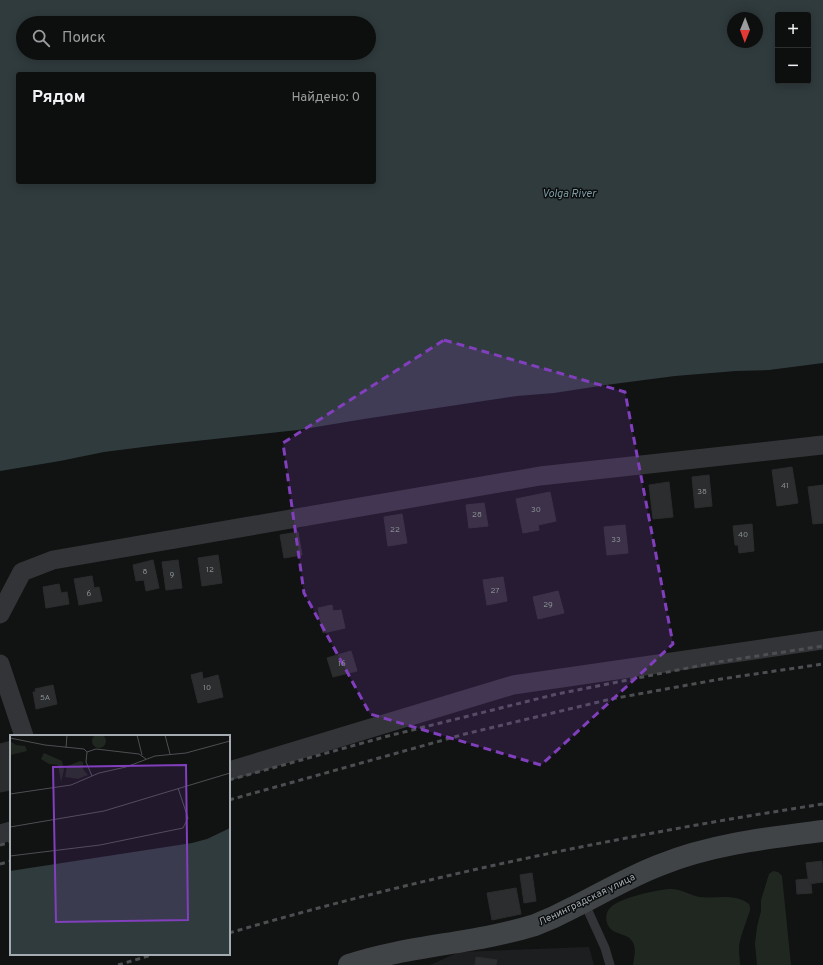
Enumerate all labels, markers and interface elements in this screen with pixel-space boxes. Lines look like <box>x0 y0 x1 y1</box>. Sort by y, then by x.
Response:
north arrow <box>727 12 763 48</box>
map controls <box>775 12 811 84</box>
button: + <box>775 12 811 48</box>
search box <box>16 16 376 60</box>
icon: search <box>30 27 52 49</box>
text: Поиск <box>62 29 106 48</box>
button: − <box>775 48 811 84</box>
text: Рядом <box>32 87 85 109</box>
text: Найдено: 0 <box>292 90 360 106</box>
water label: Volga River <box>542 187 597 201</box>
house number: 41 <box>781 481 789 491</box>
house number: 38 <box>697 487 707 497</box>
house number: 30 <box>531 505 541 515</box>
house number: 28 <box>472 510 482 520</box>
house number: 22 <box>390 525 400 535</box>
house number: 40 <box>738 530 748 540</box>
house number: 33 <box>611 535 621 545</box>
house number: 12 <box>206 565 214 575</box>
house number: 8 <box>143 567 148 577</box>
house number: 9 <box>170 570 175 580</box>
house number: 27 <box>491 586 500 596</box>
house number: 6 <box>87 589 92 599</box>
house number: 29 <box>543 600 553 610</box>
house number: 16 <box>338 659 346 669</box>
house number: 10 <box>203 683 211 693</box>
house number: 5А <box>40 693 51 703</box>
inset map <box>10 735 230 955</box>
street label: Ленинградская улица <box>537 871 637 929</box>

